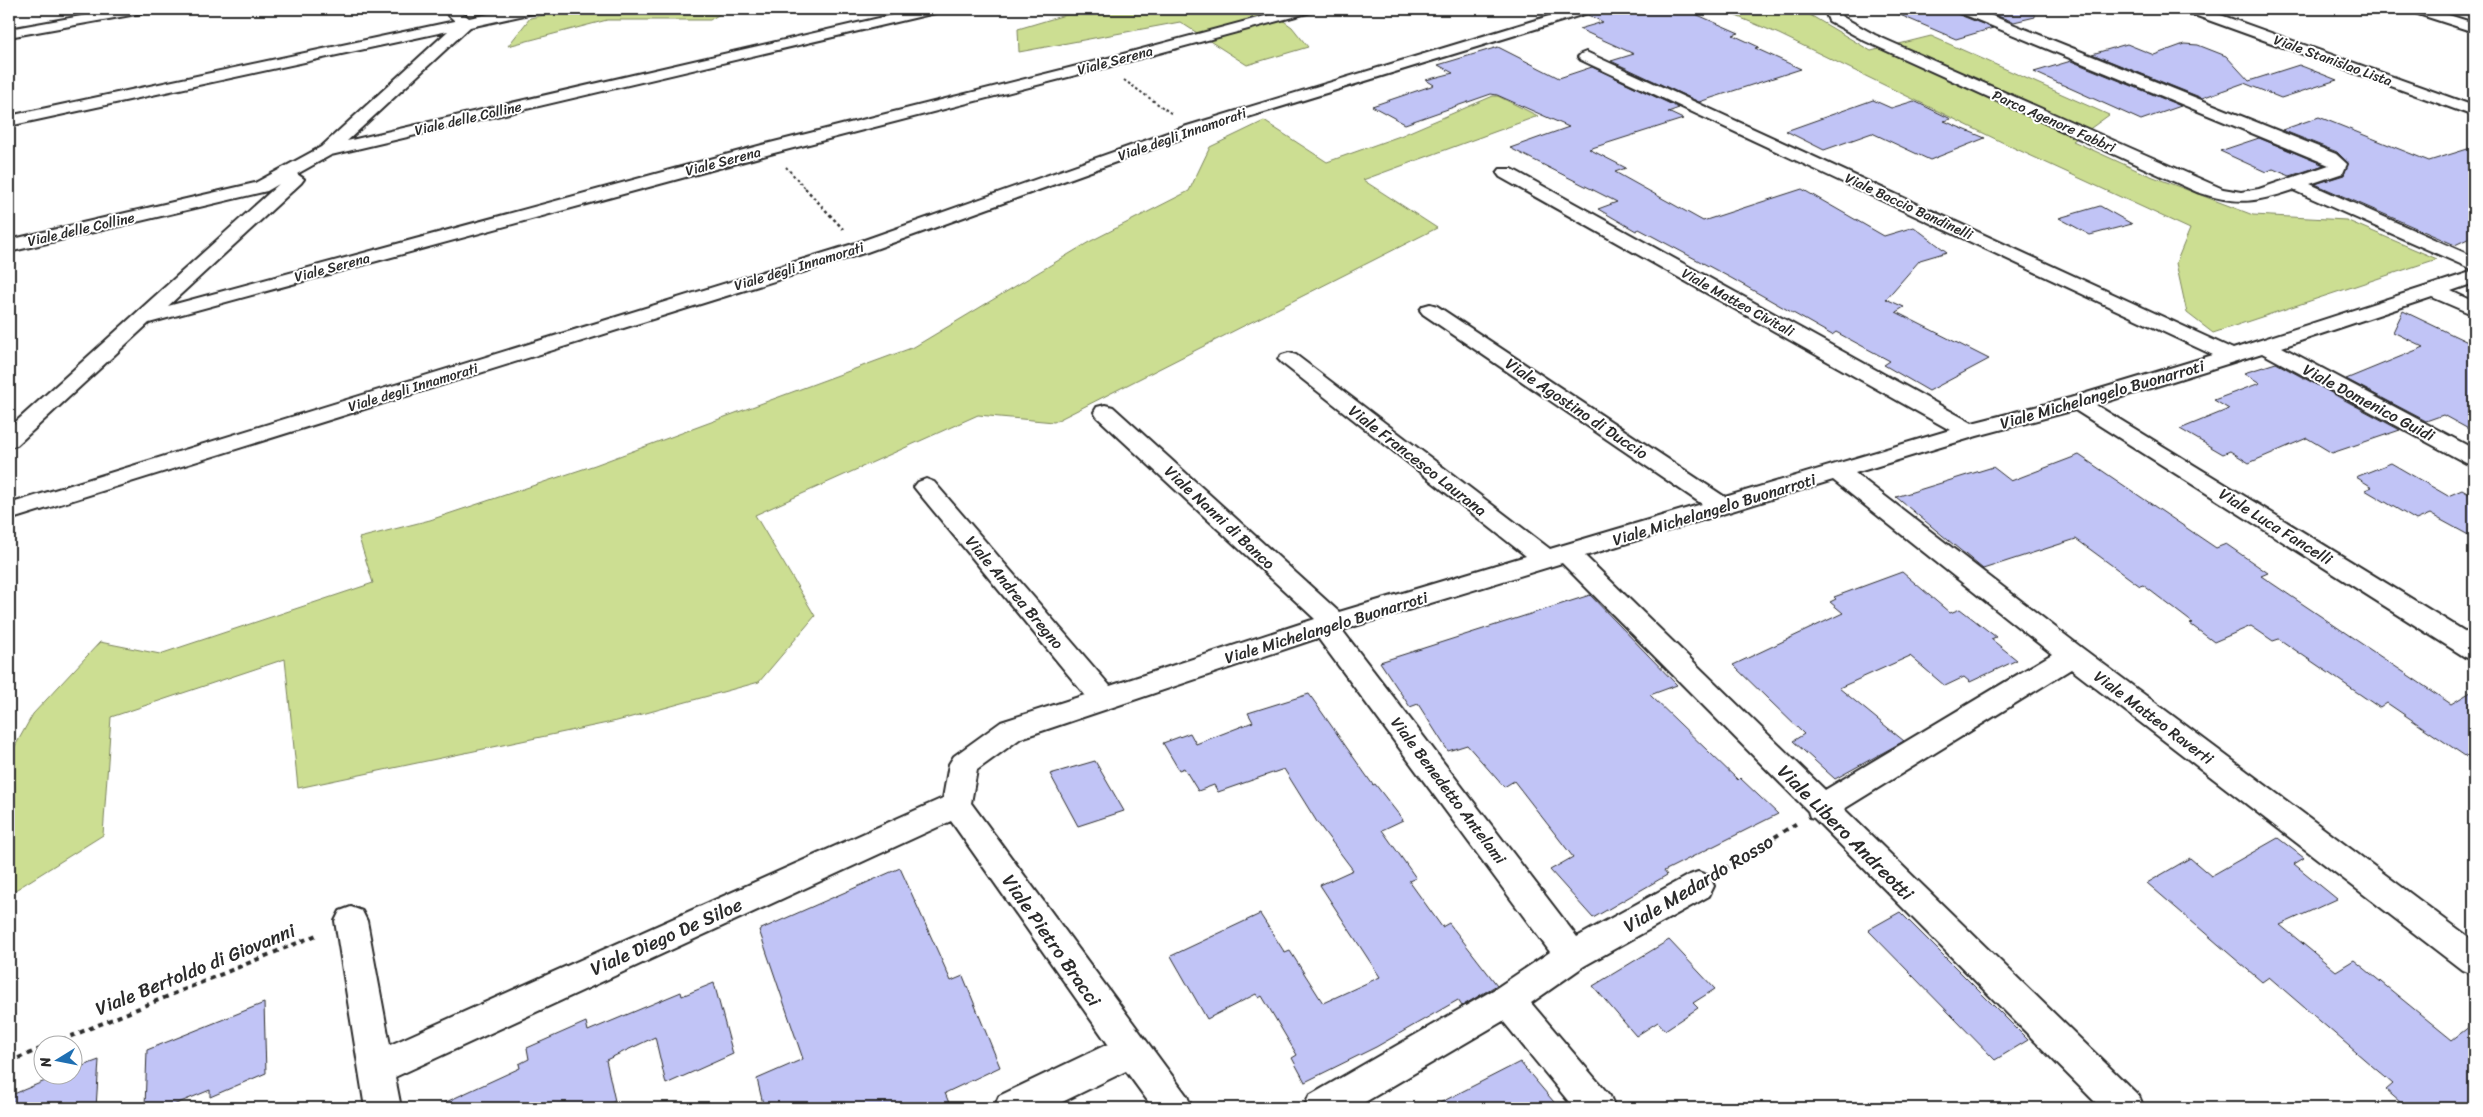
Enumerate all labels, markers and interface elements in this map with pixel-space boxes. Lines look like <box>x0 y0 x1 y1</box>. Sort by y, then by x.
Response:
street label: Viale Stanislao Lista <box>2270 27 2396 93</box>
street label: Viale Serena <box>1075 38 1156 83</box>
street label: Parco Agenore Fabbri <box>1988 83 2121 160</box>
street label: Viale delle Colline <box>412 94 524 143</box>
street label: Viale degli Innamorati <box>1114 100 1251 168</box>
street label: Viale Serena <box>683 139 764 184</box>
street label: Viale Baccio Bandinelli <box>1841 166 1978 248</box>
street label: Viale delle Colline <box>25 205 137 254</box>
street label: Viale degli Innamorati <box>731 235 868 298</box>
street label: Viale Serena <box>292 245 373 290</box>
street label: Viale Matteo Civitali <box>1677 261 1800 344</box>
street label: Viale Agostino di Duccio <box>1499 350 1654 467</box>
street label: Viale Michelangelo Buonarroti <box>1997 351 2208 438</box>
street label: Viale Domenico Guidi <box>2298 355 2440 450</box>
street label: Viale degli Innamorati <box>345 356 482 419</box>
street label: Viale Francesco Laurana <box>1342 397 1493 524</box>
street label: Viale Nanni di Banco <box>1157 458 1282 577</box>
street label: Viale Michelangelo Buonarroti <box>1609 465 1820 554</box>
street label: Viale Luca Fancelli <box>2213 480 2339 573</box>
street label: Viale Andrea Bregno <box>958 529 1071 656</box>
street label: Viale Michelangelo Buonarroti <box>1221 583 1432 672</box>
street label: Viale Matteo Raverti <box>2087 662 2220 773</box>
street label: Viale Benedetto Antelami <box>1383 710 1514 871</box>
street label: Viale Libero Andreotti <box>1769 756 1922 909</box>
street label: Viale Medardo Rosso <box>1617 825 1780 942</box>
street label: Viale Pietro Bracci <box>993 867 1110 1014</box>
street label: Viale Diego De Siloe <box>585 888 748 985</box>
street label: Viale Bertoldo di Giovanni <box>90 914 301 1025</box>
north arrow <box>32 1034 82 1084</box>
text: N <box>32 1055 59 1070</box>

